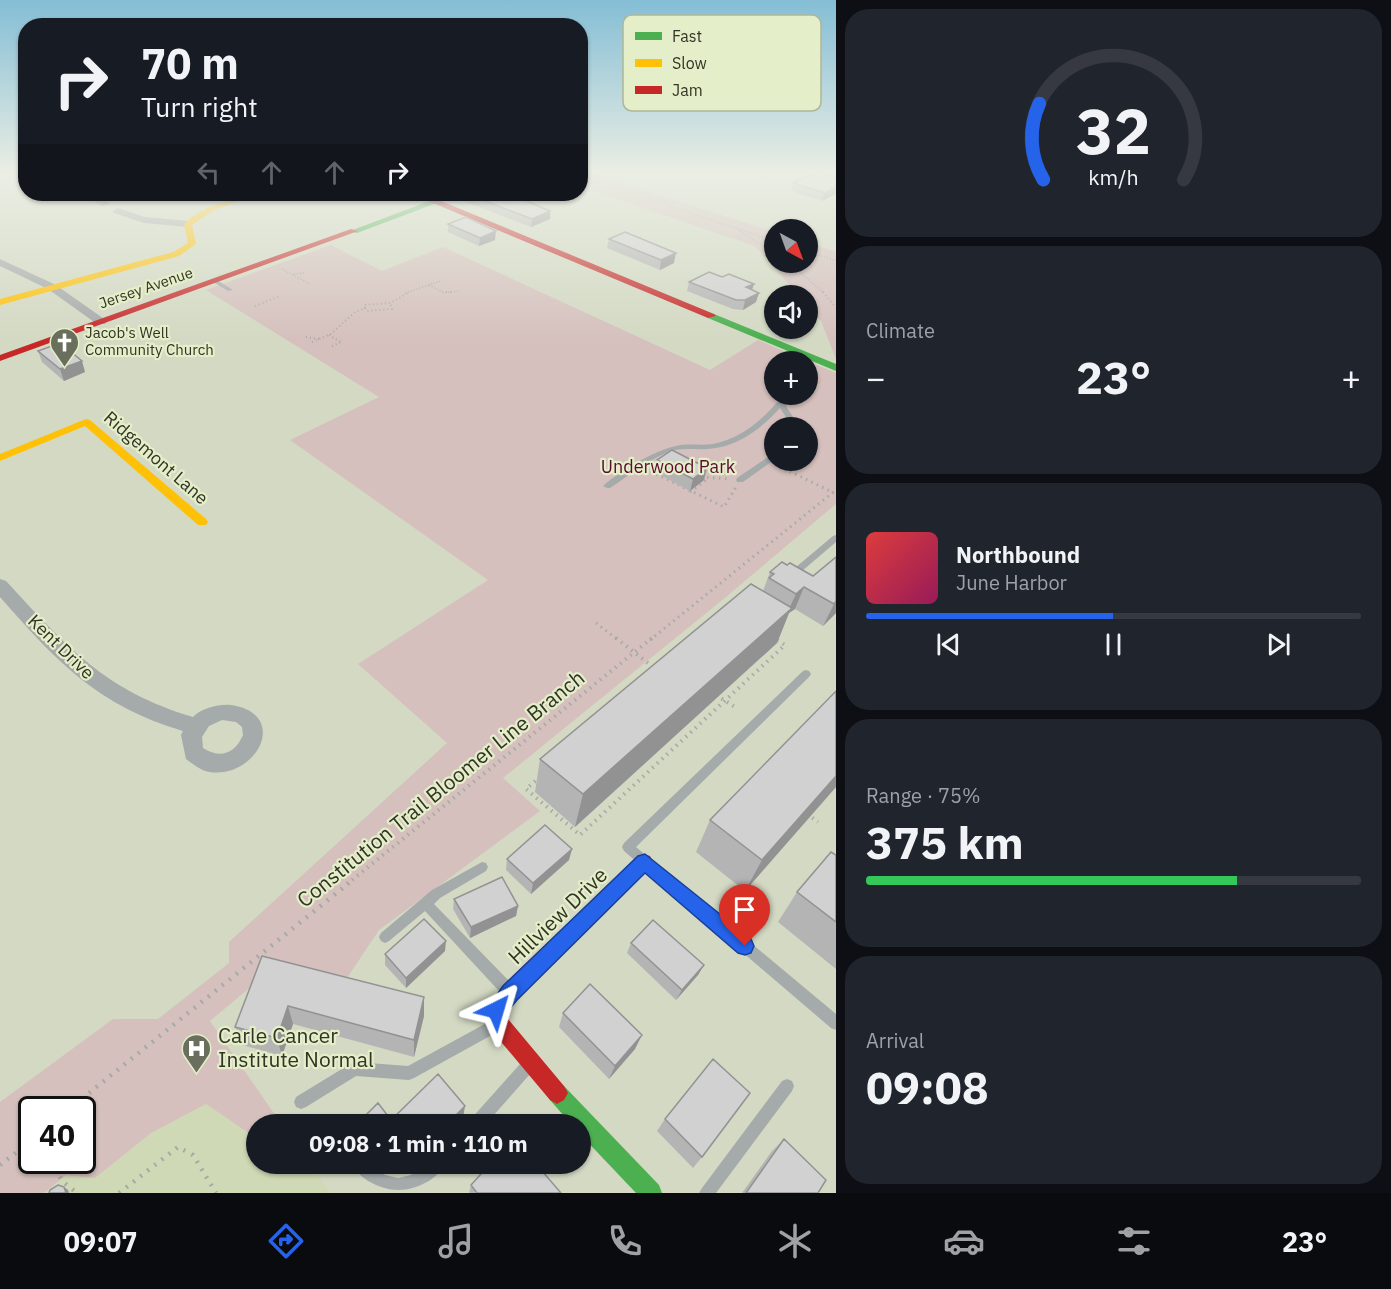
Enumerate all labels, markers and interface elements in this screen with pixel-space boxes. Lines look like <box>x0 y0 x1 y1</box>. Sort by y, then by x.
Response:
legend <box>623 15 821 111</box>
text: Fast <box>672 26 702 46</box>
text: 70 m <box>141 36 239 91</box>
icon: right <box>42 42 120 120</box>
text: Slow <box>672 53 707 73</box>
text: Jam <box>672 80 703 100</box>
text: Turn right <box>141 89 258 124</box>
text: 32 <box>1076 90 1151 171</box>
icon: left <box>192 156 225 189</box>
icon: ahead <box>255 156 288 189</box>
icon: ahead <box>318 156 351 189</box>
icon: right <box>381 156 414 189</box>
text: km/h <box>1088 163 1139 191</box>
north arrow <box>764 219 818 273</box>
map controls <box>764 219 818 471</box>
street label: Jersey Avenue <box>96 263 195 312</box>
button: sound <box>764 285 818 339</box>
text: Climate <box>866 317 935 344</box>
place label: Jacob's Well Community Church <box>85 323 214 359</box>
church icon: Jacob's Well Community Church <box>48 326 80 368</box>
text: 23° <box>1076 348 1151 406</box>
button: + <box>764 351 818 405</box>
text: − <box>866 356 886 399</box>
text: + <box>1341 356 1361 399</box>
street label: Ridgemont Lane <box>99 406 213 509</box>
button: − <box>764 417 818 471</box>
park label: Underwood Park <box>601 455 736 478</box>
text: Northbound <box>956 540 1080 569</box>
text: June Harbor <box>956 569 1067 596</box>
street label: Kent Drive <box>23 609 99 684</box>
icon: previous <box>932 628 965 661</box>
icon: pause <box>1097 628 1130 661</box>
icon: next <box>1262 628 1295 661</box>
street label: Constitution Trail Bloomer Line Branch <box>291 663 590 913</box>
text: Range · 75% <box>866 782 981 809</box>
text: 375 km <box>866 813 1024 871</box>
street label: Hillview Drive <box>502 861 613 970</box>
pin <box>719 884 770 946</box>
icon: arrive <box>728 893 761 926</box>
position arrow <box>464 978 528 1042</box>
place label: Carle Cancer Institute Normal <box>218 1021 374 1073</box>
text: Arrival <box>866 1027 924 1054</box>
hospital icon: Carle Cancer Institute Normal <box>181 1032 213 1074</box>
text: 09:08 <box>866 1058 989 1116</box>
speed limit sign: 40 <box>18 1096 96 1174</box>
text: 09:08 · 1 min · 110 m <box>309 1129 528 1158</box>
icon: directions <box>265 1220 307 1262</box>
icon: music <box>435 1220 477 1262</box>
icon: phone <box>604 1220 646 1262</box>
icon: climate <box>774 1220 816 1262</box>
icon: car <box>943 1220 985 1262</box>
icon: filters <box>1113 1220 1155 1262</box>
text: 09:07 <box>64 1224 137 1259</box>
text: 23° <box>1282 1224 1327 1259</box>

